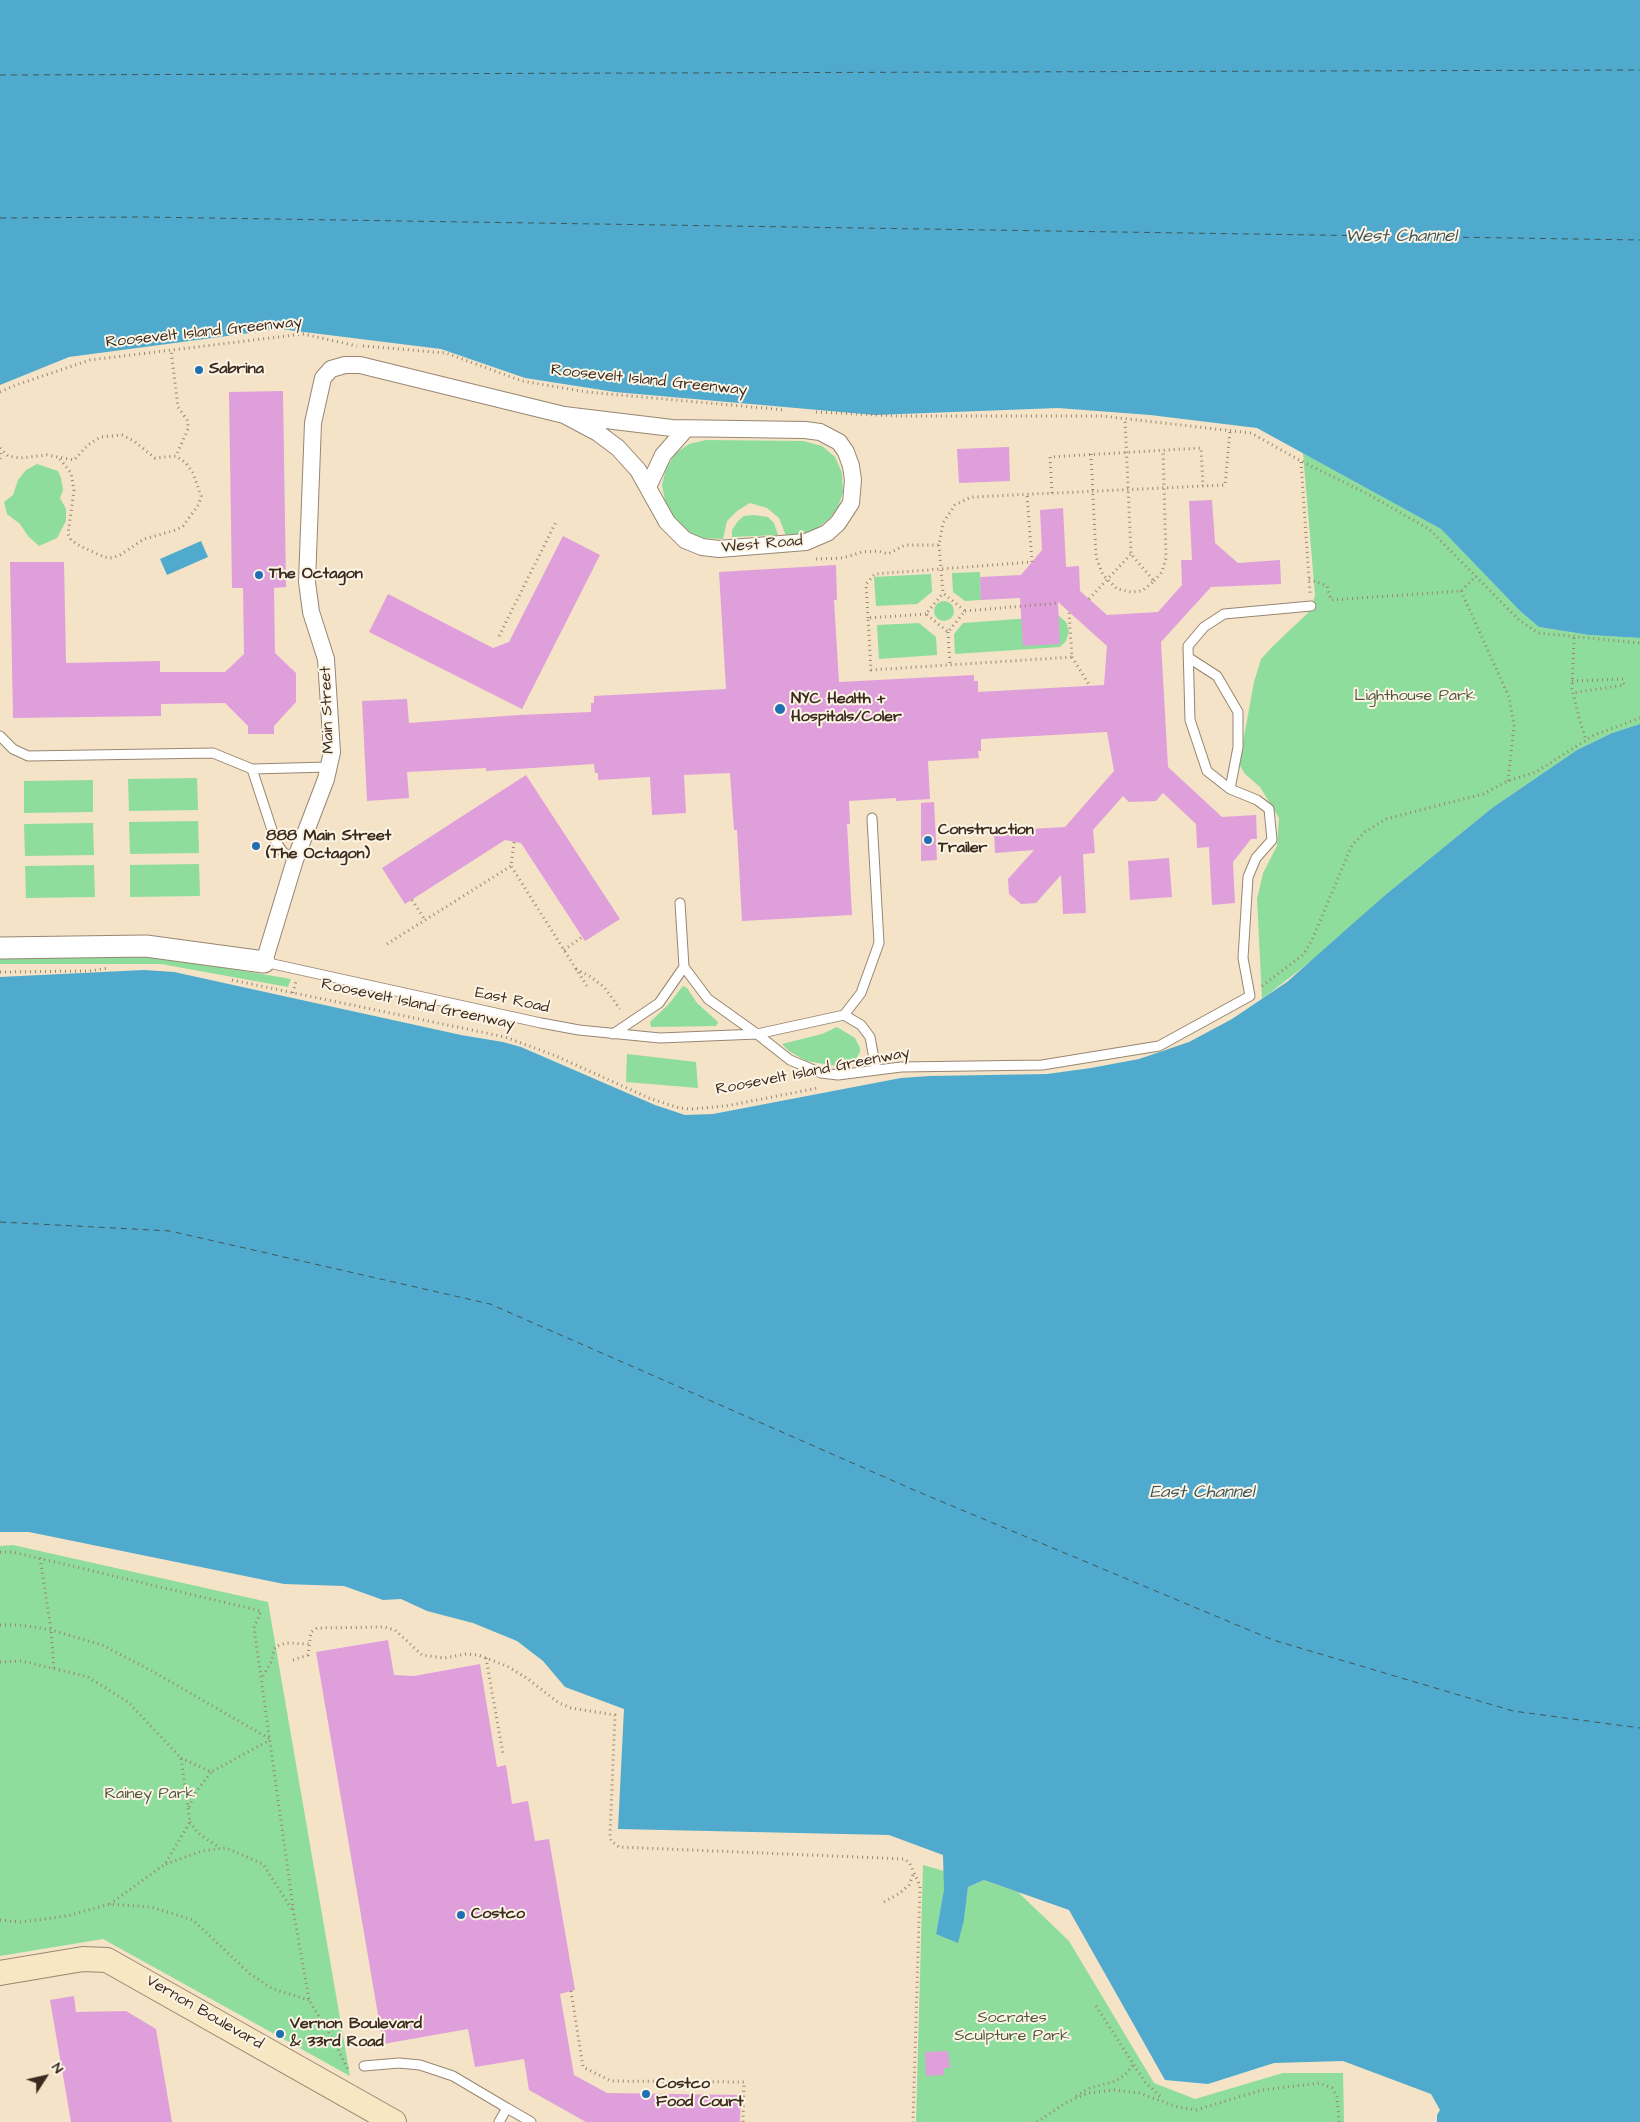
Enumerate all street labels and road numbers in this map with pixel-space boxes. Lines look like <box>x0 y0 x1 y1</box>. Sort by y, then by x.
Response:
street label: Roosevelt Island Greenway <box>105 313 303 353</box>
street label: Roosevelt Island Greenway <box>550 361 748 401</box>
street label: West Road <box>721 532 803 558</box>
street label: Main Street <box>317 666 339 754</box>
street label: Roosevelt Island Greenway <box>320 975 516 1035</box>
street label: East Road <box>473 984 551 1018</box>
street label: Roosevelt Island Greenway <box>714 1044 912 1100</box>
street label: Vernon Boulevard <box>142 1972 266 2054</box>

